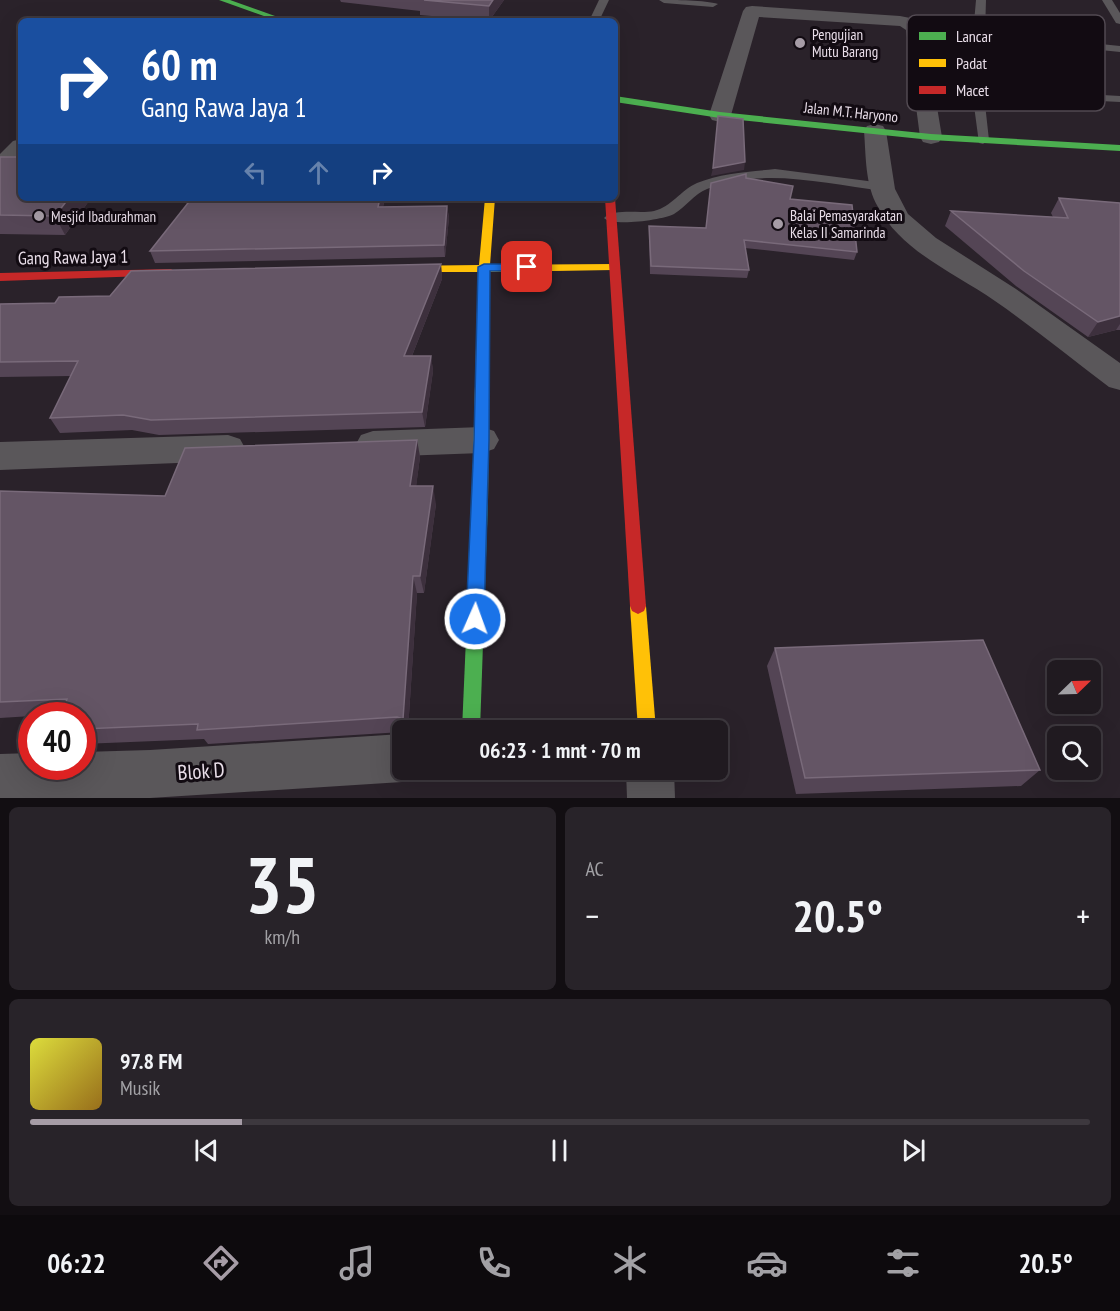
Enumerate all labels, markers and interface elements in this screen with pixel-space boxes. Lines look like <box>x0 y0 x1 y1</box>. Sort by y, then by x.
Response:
legend <box>907 15 1105 111</box>
place label: Pengujian Mutu Barang <box>812 25 878 61</box>
text: Lancar <box>956 26 993 46</box>
marker: Pengujian Mutu Barang <box>793 36 807 50</box>
text: 60 m <box>141 37 218 92</box>
icon: right <box>42 42 120 120</box>
text: Padat <box>956 53 988 73</box>
text: Macet <box>956 80 990 100</box>
text: Gang Rawa Jaya 1 <box>141 90 307 124</box>
street label: Jalan M.T. Haryono <box>802 98 899 126</box>
icon: left <box>239 156 272 189</box>
icon: ahead <box>302 156 335 189</box>
icon: right <box>365 156 398 189</box>
place label: Balai Pemasyarakatan Kelas II Samarinda <box>790 206 903 242</box>
place label: Mesjid Ibadurahman <box>51 207 156 226</box>
marker: Mesjid Ibadurahman <box>32 209 46 223</box>
marker: Balai Pemasyarakatan Kelas II Samarinda <box>771 217 785 231</box>
pin <box>501 241 552 292</box>
street label: Gang Rawa Jaya 1 <box>18 245 128 269</box>
icon: arrive <box>510 250 543 283</box>
position arrow <box>443 587 507 651</box>
north arrow <box>1047 660 1101 714</box>
map controls <box>1047 660 1101 780</box>
speed limit sign: 40 <box>18 702 96 780</box>
button: search <box>1047 726 1101 780</box>
text: 06:23 · 1 mnt · 70 m <box>480 736 640 764</box>
street label: Blok D <box>177 756 225 786</box>
text: 35 <box>245 834 320 935</box>
text: AC <box>586 856 604 882</box>
text: 20.5° <box>793 886 883 944</box>
text: − <box>586 894 599 937</box>
text: + <box>1076 894 1090 937</box>
text: km/h <box>265 924 300 950</box>
text: 97.8 FM <box>120 1047 182 1075</box>
text: Musik <box>120 1075 160 1101</box>
icon: previous <box>190 1134 223 1167</box>
icon: pause <box>543 1134 576 1167</box>
icon: next <box>897 1134 930 1167</box>
icon: directions <box>200 1242 242 1284</box>
icon: music <box>336 1242 378 1284</box>
icon: phone <box>473 1242 515 1284</box>
icon: climate <box>609 1242 651 1284</box>
icon: car <box>746 1242 788 1284</box>
icon: filters <box>882 1242 924 1284</box>
text: 06:22 <box>47 1246 106 1280</box>
text: 20.5° <box>1018 1246 1073 1280</box>

